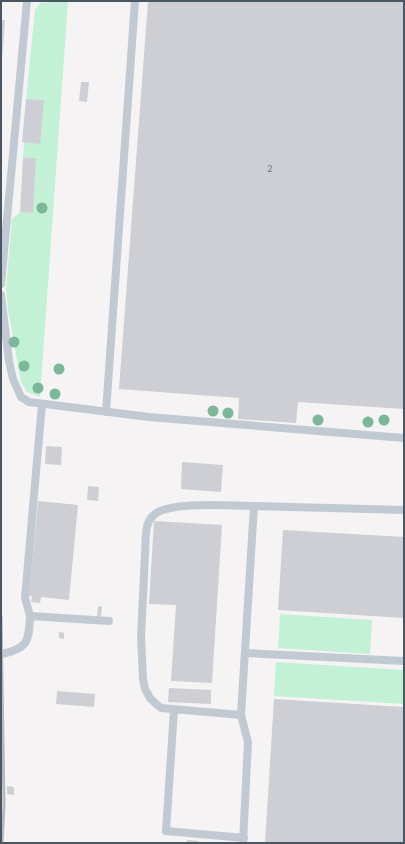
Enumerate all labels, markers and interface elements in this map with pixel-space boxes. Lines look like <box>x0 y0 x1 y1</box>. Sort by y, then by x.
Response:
house number: 2 <box>267 163 273 174</box>

